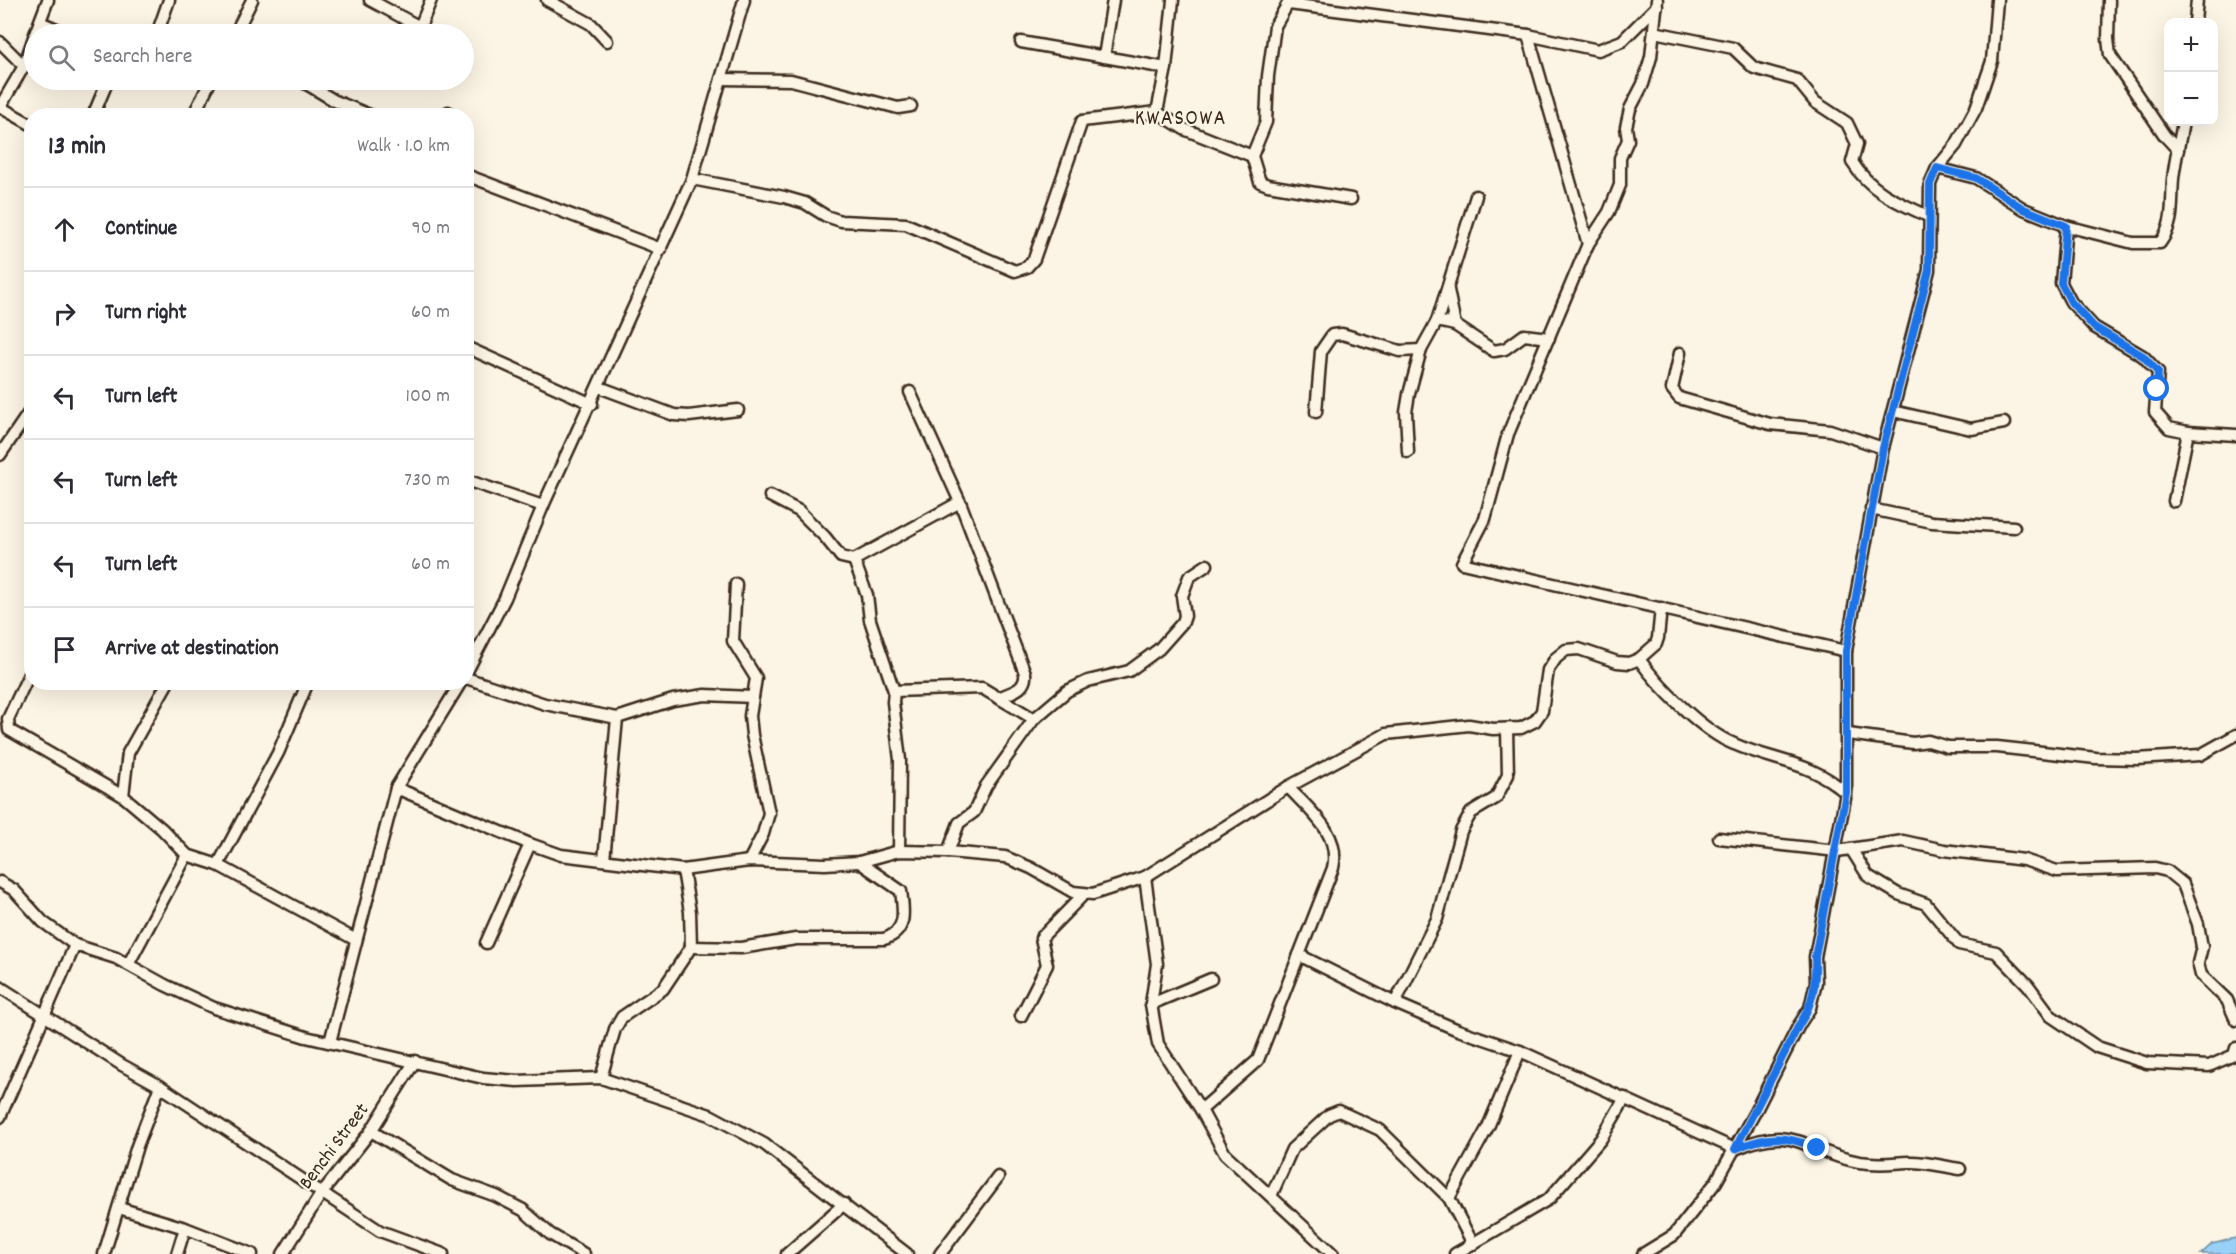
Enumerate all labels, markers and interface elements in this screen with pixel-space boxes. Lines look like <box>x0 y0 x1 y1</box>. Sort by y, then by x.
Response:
map controls <box>2164 18 2218 126</box>
button: + <box>2164 18 2218 72</box>
search box <box>24 24 474 90</box>
icon: search <box>45 41 78 74</box>
text: Search here <box>93 42 192 73</box>
button: − <box>2164 72 2218 126</box>
district label: KWASOWA <box>1135 104 1227 135</box>
text: 13 min <box>48 129 106 166</box>
text: Walk · 1.0 km <box>357 133 450 161</box>
icon: ahead <box>48 213 81 246</box>
text: Continue <box>105 214 177 245</box>
text: 90 m <box>412 215 450 243</box>
icon: right <box>48 297 81 330</box>
text: Turn right <box>105 298 187 329</box>
text: 60 m <box>411 299 450 327</box>
route start <box>2143 375 2169 401</box>
icon: left <box>48 381 81 414</box>
text: Turn left <box>105 382 177 413</box>
text: 100 m <box>406 383 450 411</box>
icon: left <box>48 465 81 498</box>
text: Turn left <box>105 466 177 497</box>
text: 730 m <box>404 467 450 495</box>
icon: left <box>48 549 81 582</box>
text: Turn left <box>105 550 177 581</box>
text: 60 m <box>411 551 450 579</box>
icon: arrive <box>48 633 81 666</box>
text: Arrive at destination <box>105 634 279 665</box>
street label: Benchi Street <box>293 1098 377 1196</box>
route end <box>1803 1134 1829 1160</box>

